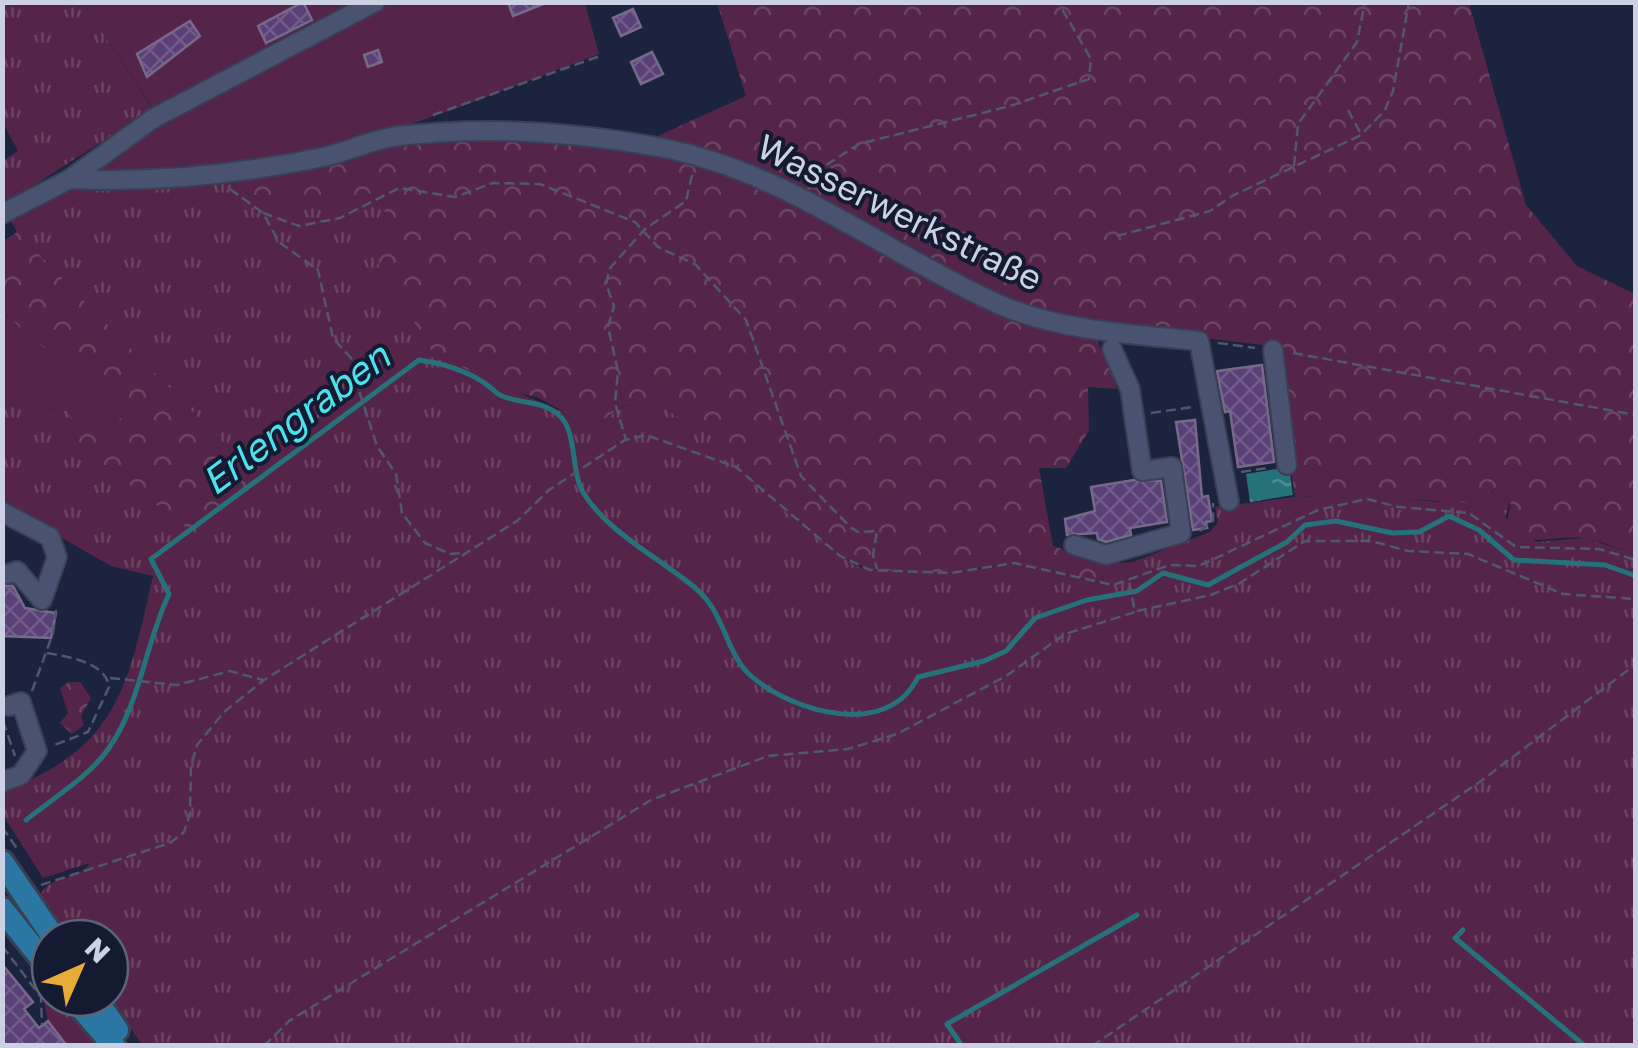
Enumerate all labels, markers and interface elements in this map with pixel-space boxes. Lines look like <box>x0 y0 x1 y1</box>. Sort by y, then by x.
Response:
street label: Wasserwerkstraße <box>751 125 1049 299</box>
water label: Erlengraben <box>192 332 399 503</box>
north arrow <box>30 918 130 1018</box>
text: N <box>79 931 117 969</box>

